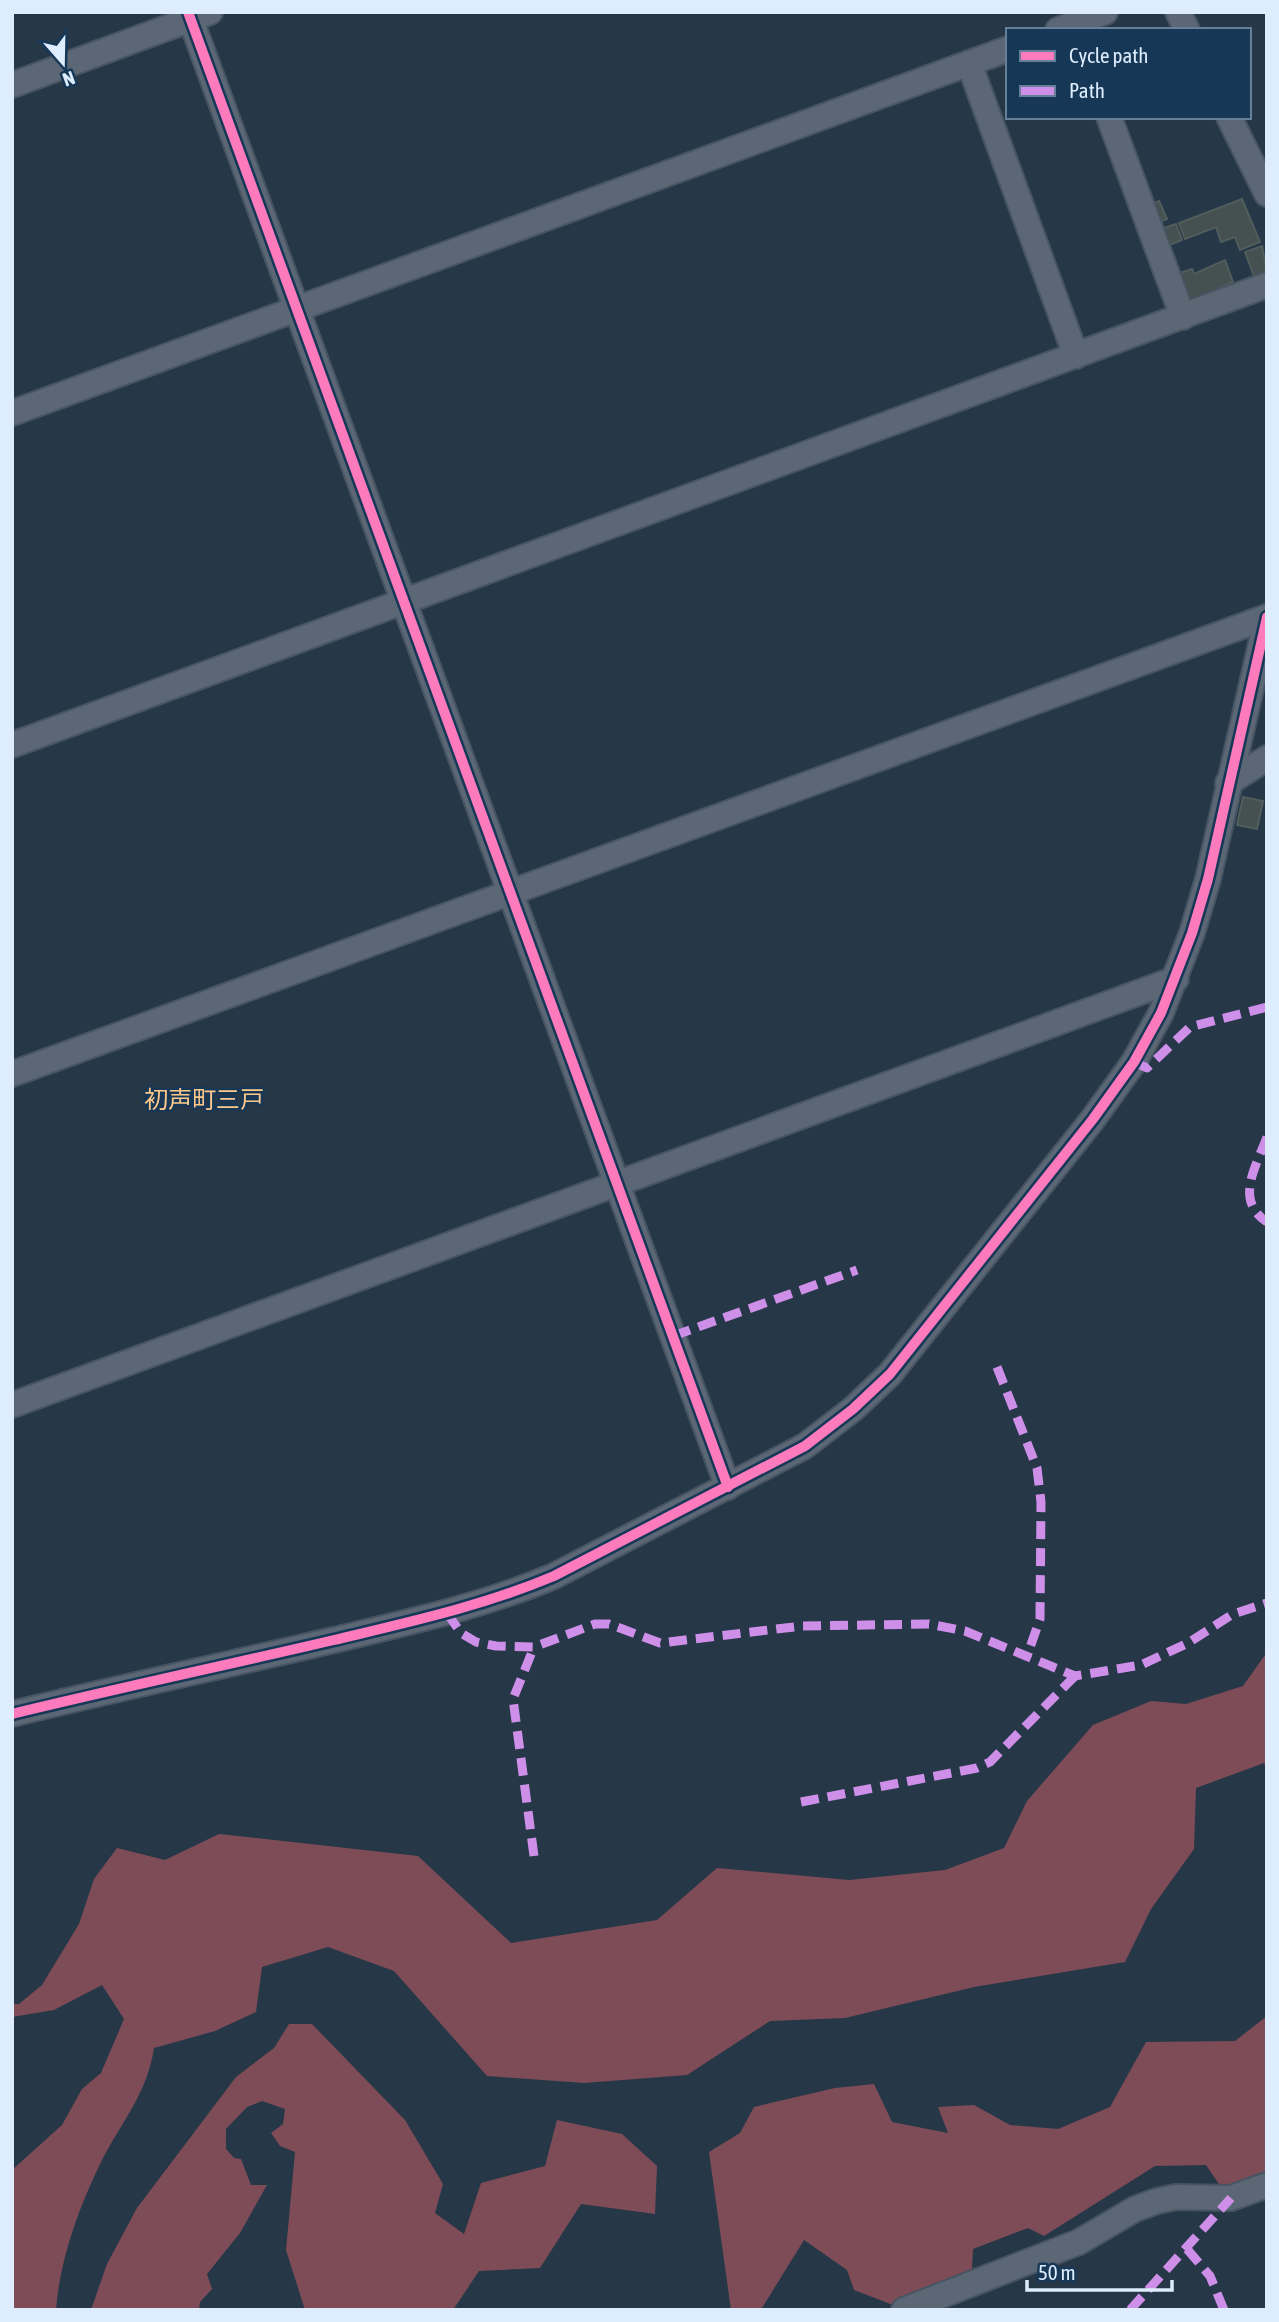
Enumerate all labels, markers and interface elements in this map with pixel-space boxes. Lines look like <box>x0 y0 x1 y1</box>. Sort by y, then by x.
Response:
north arrow <box>28 28 98 98</box>
legend <box>1006 28 1251 119</box>
text: Cycle path <box>1069 43 1148 67</box>
text: N <box>60 67 78 91</box>
text: Path <box>1069 78 1105 102</box>
district label: 初声町三戸 <box>144 1086 264 1113</box>
scale bar <box>1027 2248 1172 2292</box>
text: 50 m <box>1038 2260 1076 2284</box>

